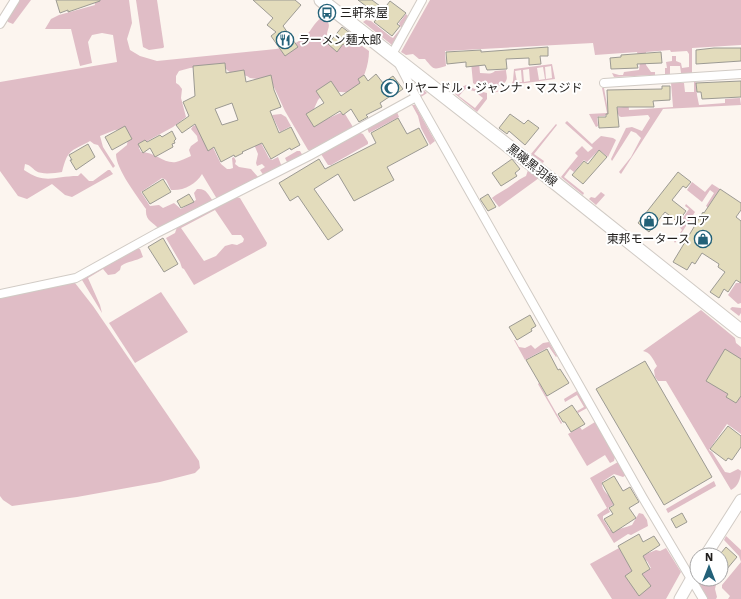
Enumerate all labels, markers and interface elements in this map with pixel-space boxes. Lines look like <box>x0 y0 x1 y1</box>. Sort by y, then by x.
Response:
bus stop icon: 三軒茶屋 <box>317 3 337 23</box>
place label: 三軒茶屋 <box>340 6 388 20</box>
restaurant icon: ラーメン麺太郎 <box>275 30 295 50</box>
place label: ラーメン麺太郎 <box>298 33 382 47</box>
mosque icon: リヤードル・ジャンナ・マスジド <box>380 78 400 98</box>
place label: リヤードル・ジャンナ・マスジド <box>403 81 582 95</box>
street label: 黒磯黒羽線 <box>504 141 560 189</box>
shop icon: エルコア <box>639 211 659 231</box>
place label: エルコア <box>662 214 710 228</box>
shop icon: 東邦モータース <box>693 229 713 249</box>
place label: 東邦モータース <box>607 232 690 246</box>
north arrow <box>689 547 729 587</box>
text: N <box>705 551 713 564</box>

